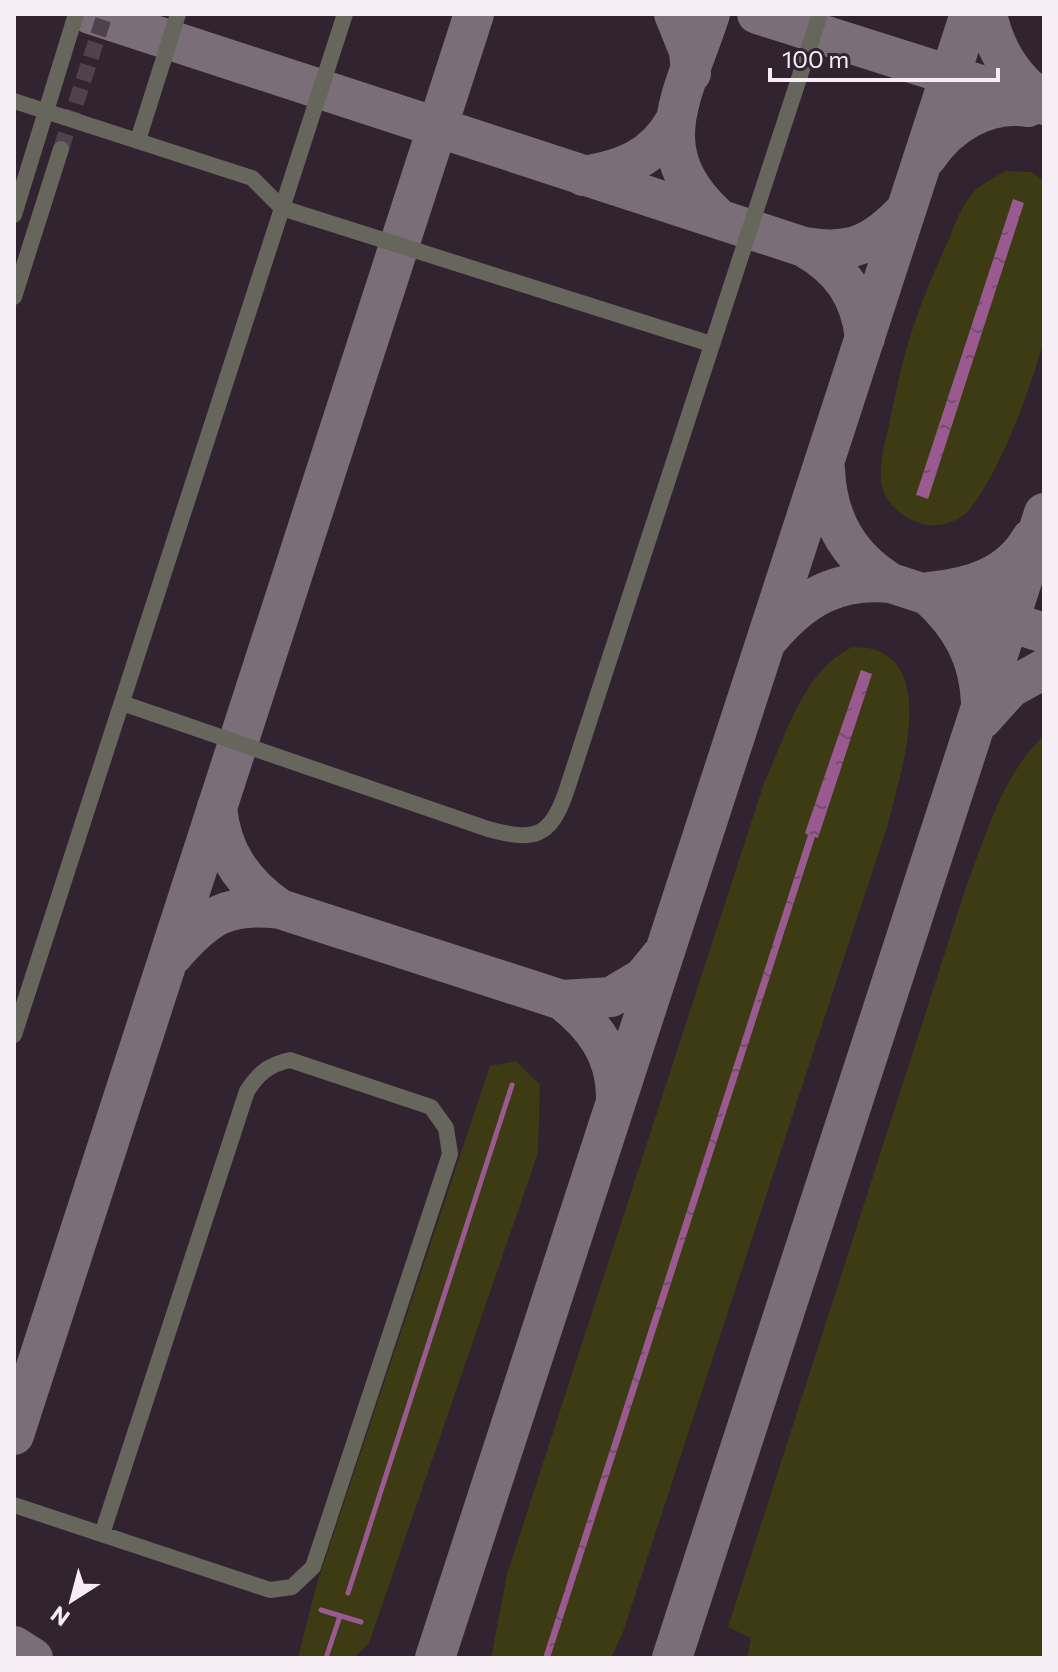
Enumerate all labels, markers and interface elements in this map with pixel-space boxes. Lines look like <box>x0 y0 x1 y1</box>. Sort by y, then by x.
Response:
scale bar <box>770 32 998 82</box>
text: 100 m <box>782 44 849 73</box>
north arrow <box>32 1560 112 1640</box>
text: N <box>45 1601 75 1632</box>

